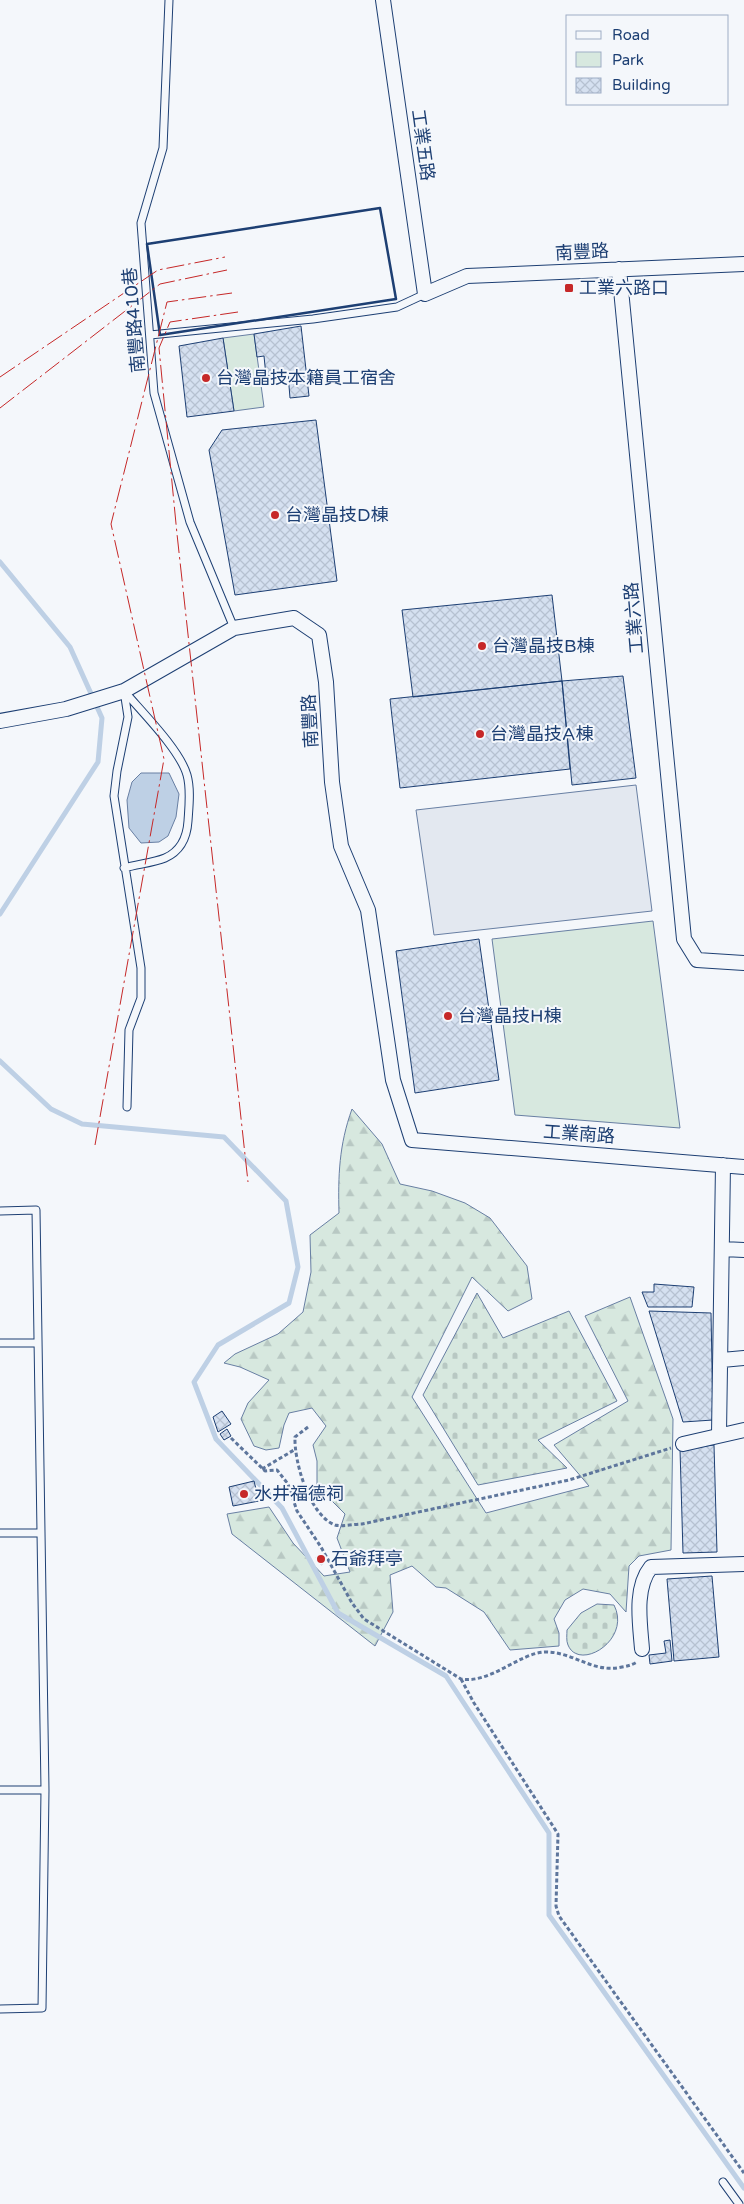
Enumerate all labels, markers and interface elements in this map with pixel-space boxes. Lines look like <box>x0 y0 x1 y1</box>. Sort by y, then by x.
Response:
legend <box>566 15 729 105</box>
text: Road <box>612 26 650 44</box>
text: Park <box>612 51 644 69</box>
text: Building <box>612 76 671 94</box>
street label: 工業五路 <box>407 108 439 182</box>
street label: 南豐路 <box>554 240 610 264</box>
street label: 南豐路410巷 <box>118 266 150 374</box>
place label: 工業六路口 <box>579 277 669 299</box>
marker: 工業六路口 <box>563 282 575 294</box>
place label: 台灣晶技本籍員工宿舍 <box>216 367 396 389</box>
marker: 台灣晶技本籍員工宿舍 <box>200 372 212 384</box>
place label: 台灣晶技D棟 <box>285 504 389 526</box>
marker: 台灣晶技D棟 <box>269 509 281 521</box>
street label: 工業六路 <box>620 581 648 655</box>
place label: 台灣晶技B棟 <box>492 635 594 657</box>
marker: 台灣晶技B棟 <box>476 640 488 652</box>
street label: 南豐路 <box>298 693 322 749</box>
place label: 台灣晶技A棟 <box>490 723 593 745</box>
marker: 台灣晶技A棟 <box>474 728 486 740</box>
place label: 台灣晶技H棟 <box>458 1005 562 1027</box>
marker: 台灣晶技H棟 <box>442 1010 454 1022</box>
street label: 工業南路 <box>542 1121 616 1147</box>
place label: 水井福德祠 <box>254 1483 344 1505</box>
marker: 水井福德祠 <box>238 1488 250 1500</box>
place label: 石爺拜亭 <box>331 1548 403 1570</box>
marker: 石爺拜亭 <box>315 1553 327 1565</box>

